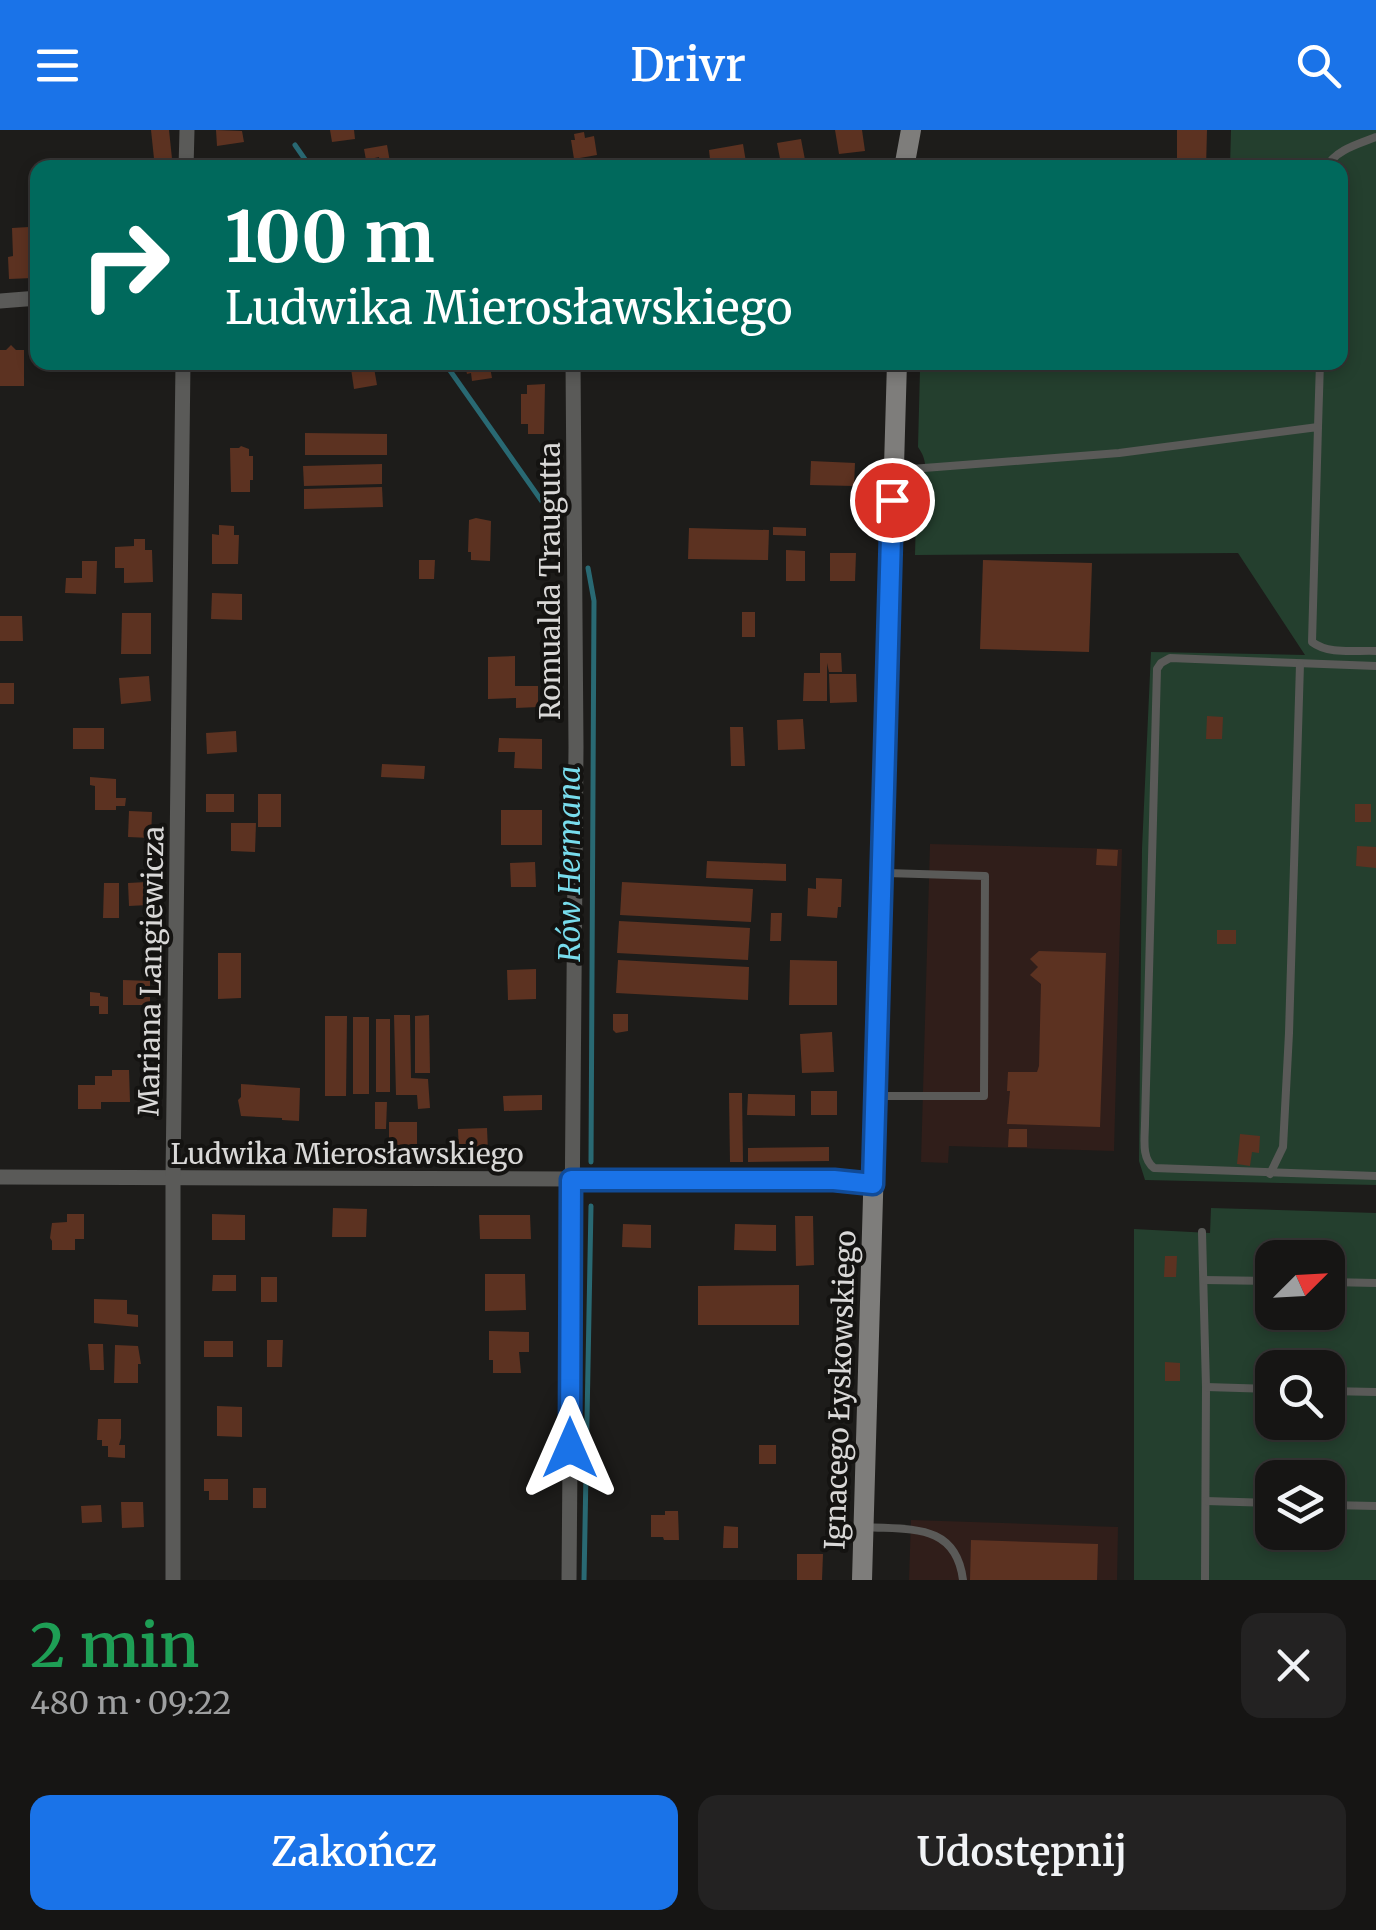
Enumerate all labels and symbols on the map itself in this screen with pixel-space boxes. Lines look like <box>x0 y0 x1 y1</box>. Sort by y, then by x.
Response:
street label: Romualda Traugutta <box>532 442 568 720</box>
pin <box>850 458 935 543</box>
water label: Rów Hermana <box>550 766 588 962</box>
street label: Mariana Langiewicza <box>130 826 172 1116</box>
street label: Ludwika Mierosławskiego <box>170 1136 524 1172</box>
street label: Ignacego Łyskowskiego <box>816 1230 864 1550</box>
north arrow <box>1255 1240 1345 1330</box>
position arrow <box>518 1396 622 1500</box>

